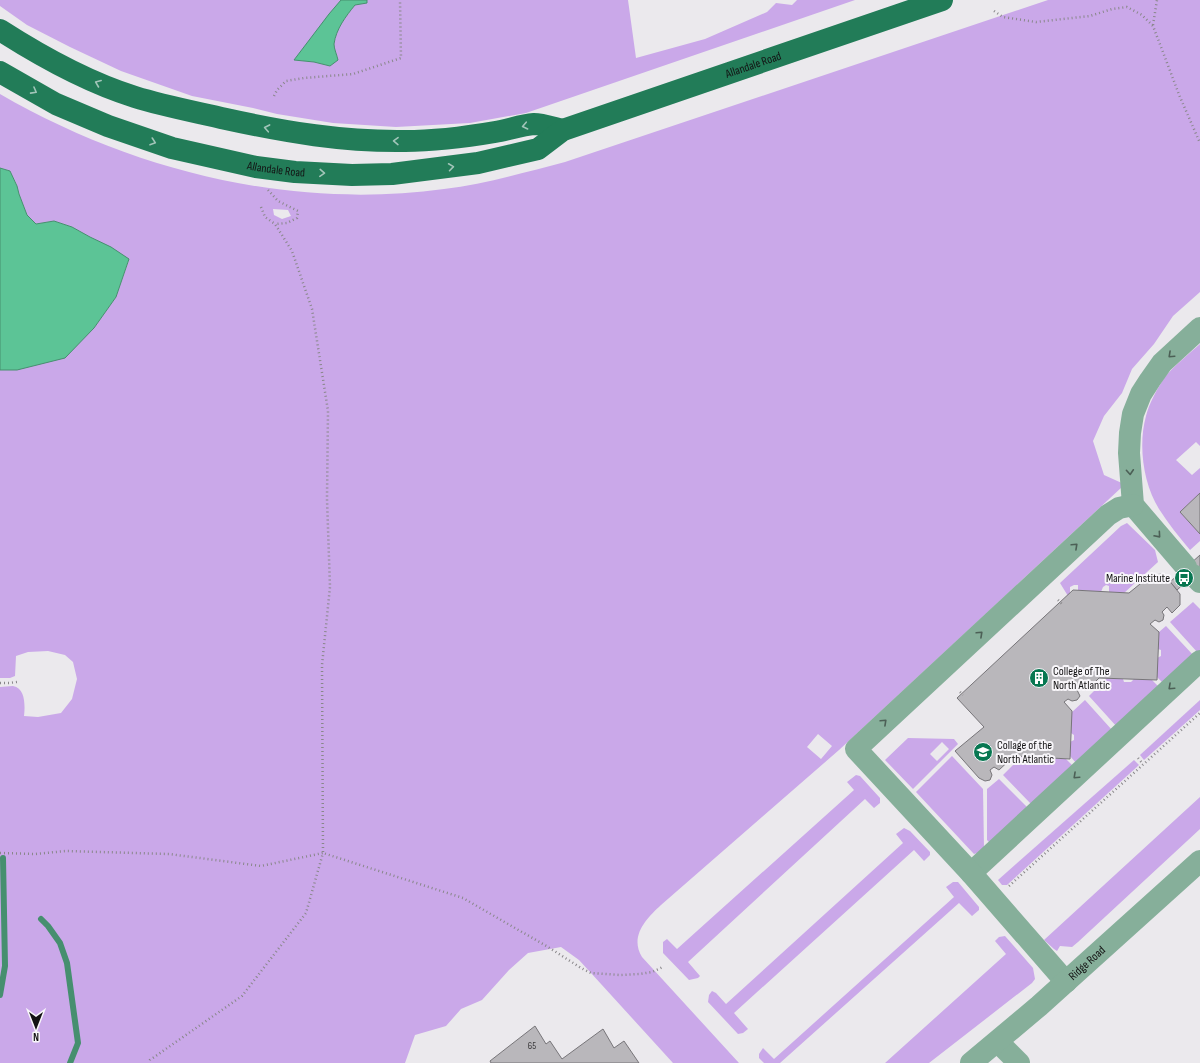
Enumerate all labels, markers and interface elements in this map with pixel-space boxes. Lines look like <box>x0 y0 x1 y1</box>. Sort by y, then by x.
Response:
street label: Allandale Road <box>722 48 783 82</box>
one-way arrow <box>95 79 102 87</box>
one-way arrow <box>30 87 37 94</box>
one-way arrow <box>522 121 528 129</box>
one-way arrow <box>264 124 270 132</box>
one-way arrow <box>150 137 157 145</box>
one-way arrow <box>393 137 399 145</box>
street label: Allandale Road <box>245 158 305 180</box>
one-way arrow <box>448 163 454 172</box>
one-way arrow <box>319 169 325 178</box>
one-way arrow <box>1168 350 1176 357</box>
one-way arrow <box>1126 469 1135 475</box>
one-way arrow <box>1154 530 1161 537</box>
one-way arrow <box>1070 543 1078 550</box>
bus stop icon: Marine Institute <box>1173 567 1195 589</box>
place label: Marine Institute <box>1106 571 1170 586</box>
one-way arrow <box>975 631 983 639</box>
place label: College of The North Atlantic <box>1053 664 1110 693</box>
building icon: College of The North Atlantic <box>1028 667 1050 689</box>
one-way arrow <box>1168 683 1176 690</box>
one-way arrow <box>880 720 887 727</box>
place label: Collage of the North Atlantic <box>997 738 1054 767</box>
school or university icon: Collage of the North Atlantic <box>972 741 994 763</box>
one-way arrow <box>1073 771 1081 779</box>
street label: Ridge Road <box>1065 943 1108 983</box>
north arrow <box>16 1007 56 1047</box>
text: N <box>33 1030 39 1043</box>
house number: 65 <box>528 1040 536 1052</box>

